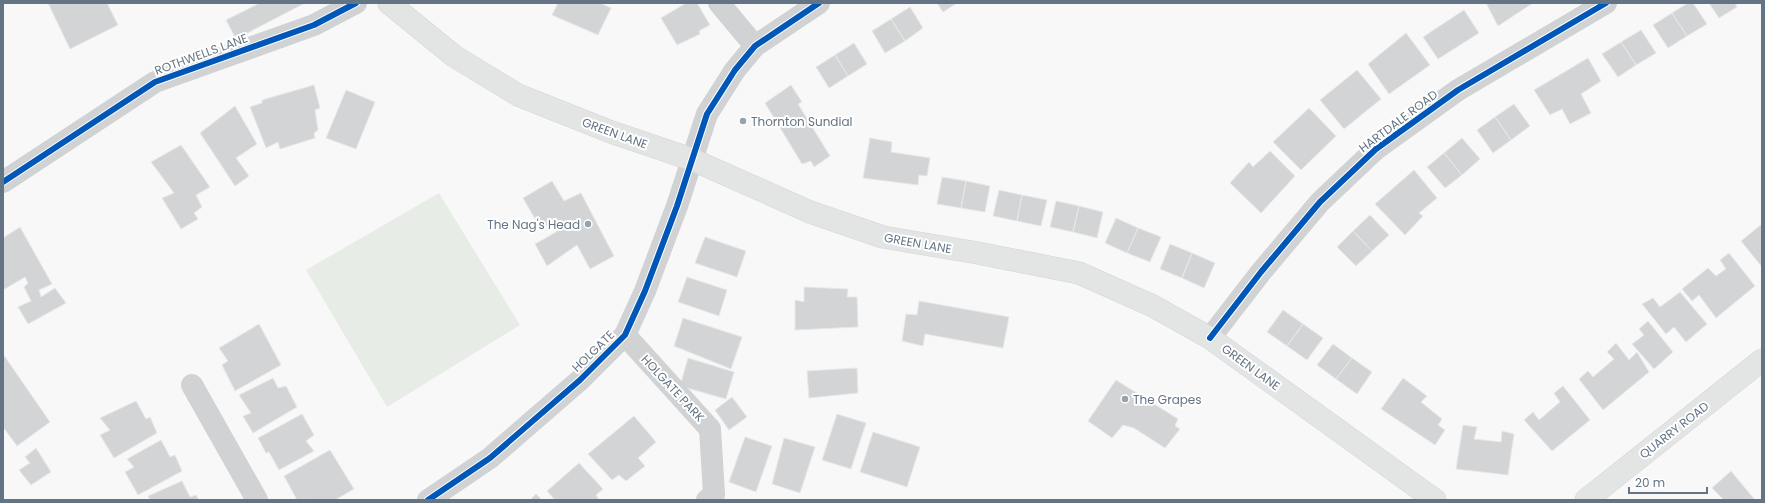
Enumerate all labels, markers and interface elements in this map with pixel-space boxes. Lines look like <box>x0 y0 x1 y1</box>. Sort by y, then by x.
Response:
street label: ROTHWELLS LANE <box>152 29 250 79</box>
street label: HARTDALE ROAD <box>1355 86 1441 156</box>
street label: GREEN LANE <box>580 113 650 153</box>
place label: Thornton Sundial <box>751 113 853 130</box>
marker: Thornton Sundial <box>738 116 748 126</box>
place label: The Nag's Head <box>487 216 580 233</box>
marker: The Nag's Head <box>583 219 593 229</box>
street label: GREEN LANE <box>883 229 953 257</box>
street label: HOLGATE <box>568 326 618 376</box>
street label: GREEN LANE <box>1218 340 1284 394</box>
street label: HOLGATE PARK <box>638 351 708 425</box>
place label: The Grapes <box>1133 391 1202 408</box>
marker: The Grapes <box>1120 394 1130 404</box>
street label: QUARRY ROAD <box>1636 398 1712 462</box>
scale bar <box>1629 469 1707 495</box>
text: 20 m <box>1635 474 1665 491</box>

